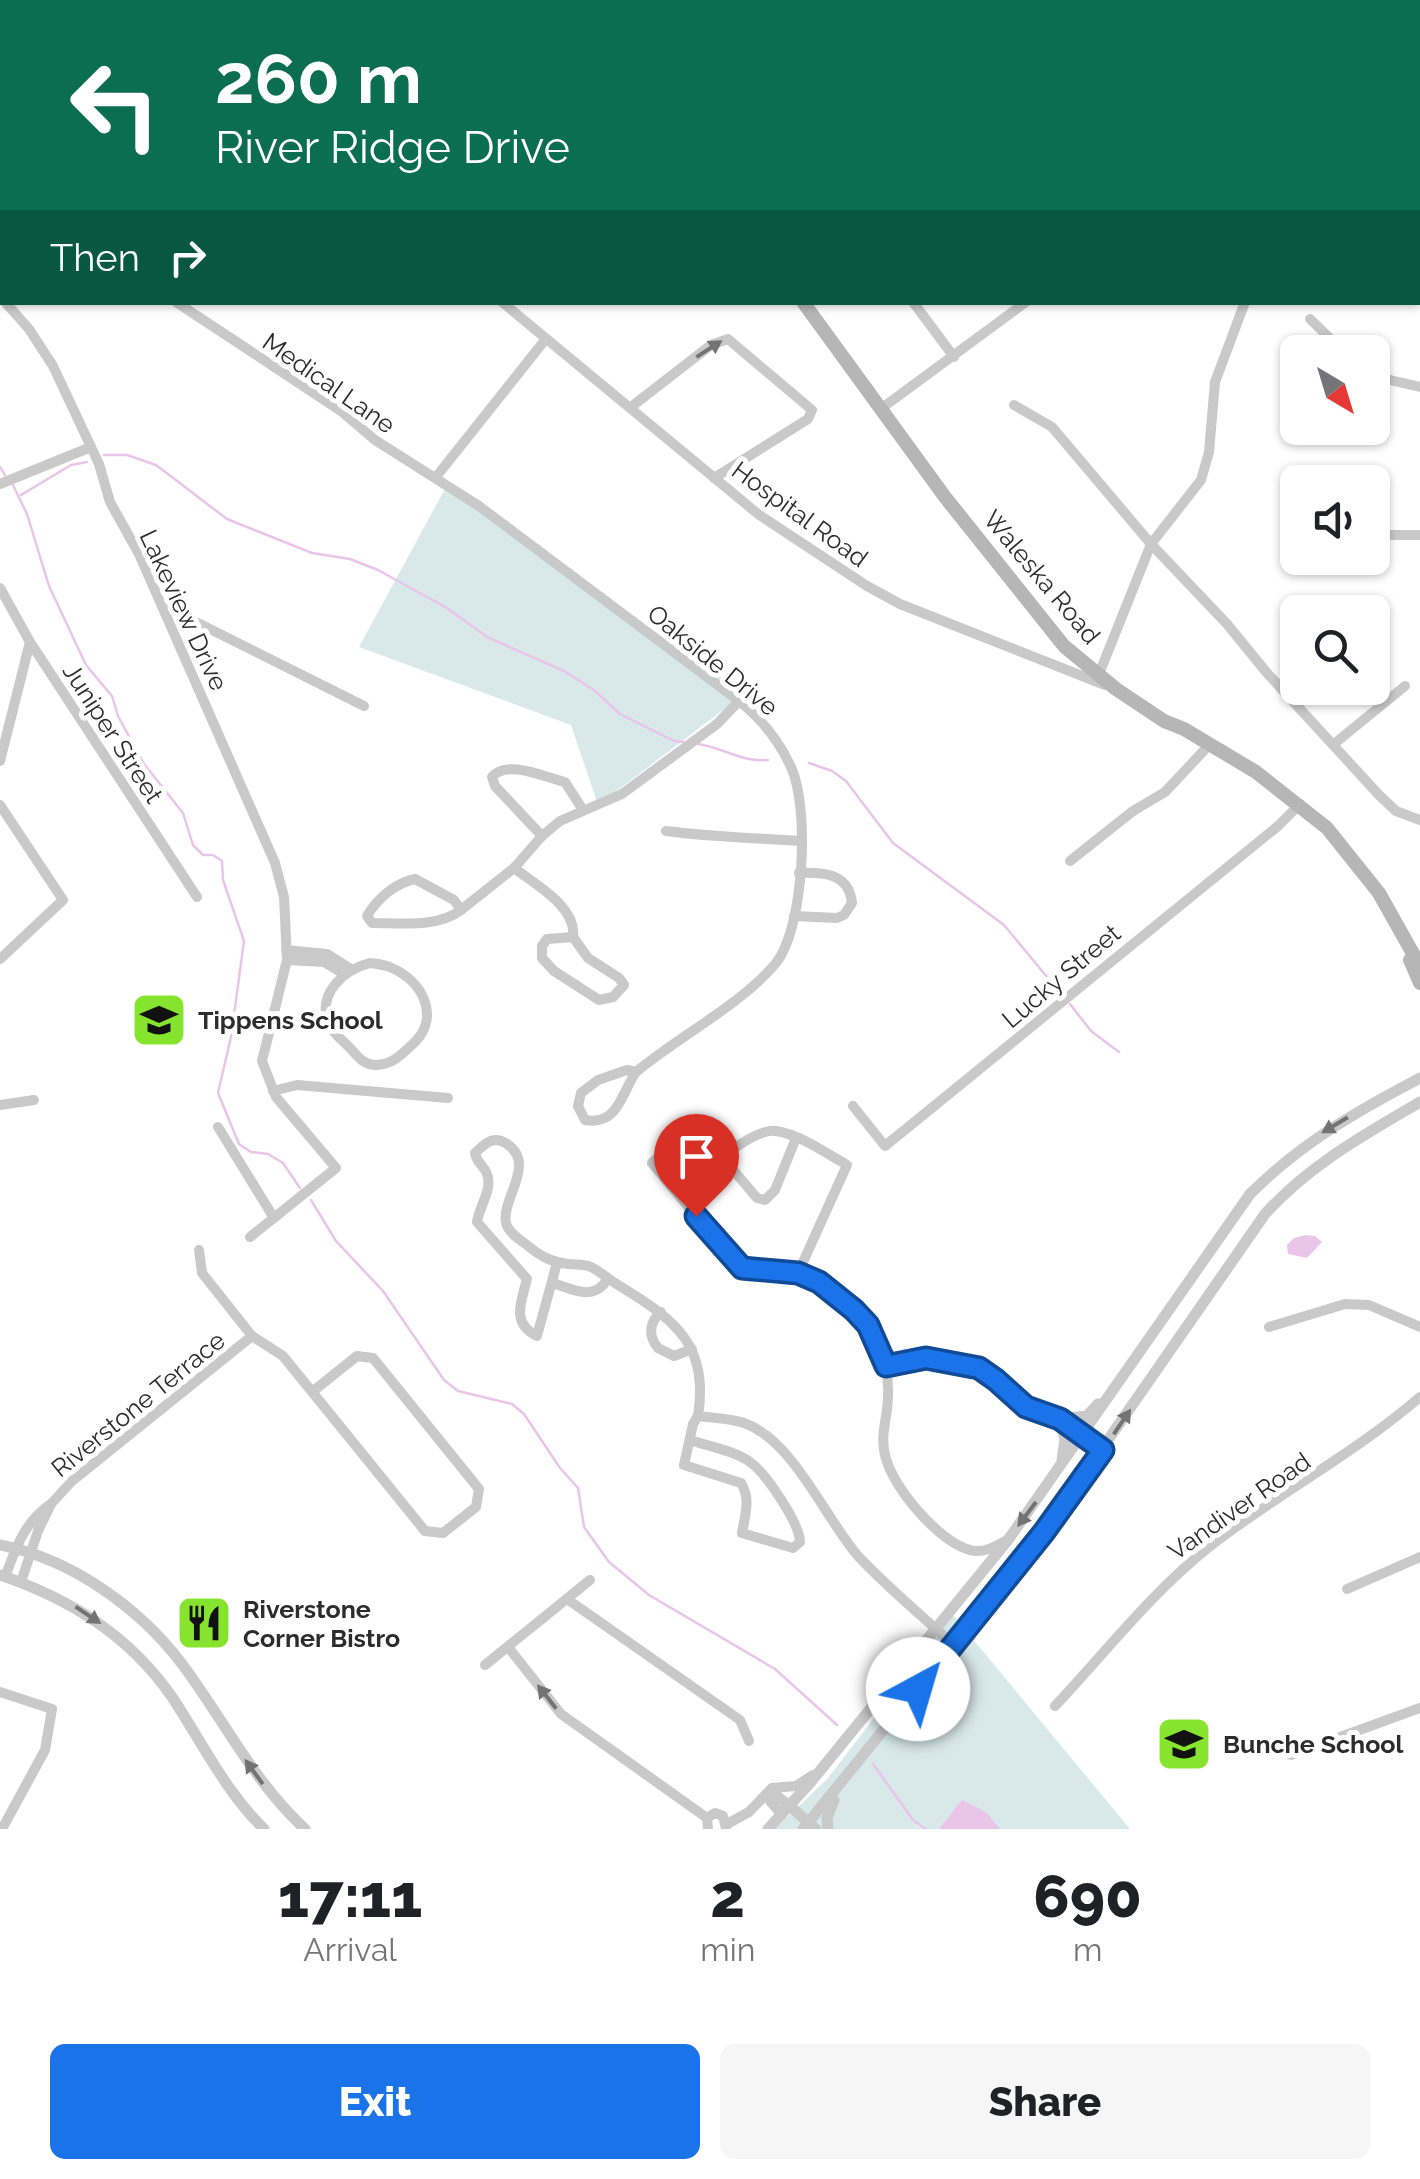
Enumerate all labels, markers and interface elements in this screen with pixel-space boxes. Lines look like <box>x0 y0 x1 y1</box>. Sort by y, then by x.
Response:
text: 260 m <box>215 37 422 119</box>
icon: left <box>50 40 180 170</box>
text: River Ridge Drive <box>215 121 570 174</box>
icon: right <box>160 230 215 285</box>
text: Then <box>50 235 140 280</box>
street label: Medical Lane <box>257 326 401 440</box>
north arrow <box>1280 335 1390 445</box>
map controls <box>1280 335 1390 705</box>
one-way arrow <box>696 340 723 358</box>
street label: Hospital Road <box>726 455 874 573</box>
button: sound <box>1280 465 1390 575</box>
street label: Waleska Road <box>977 504 1107 650</box>
street label: Lakeview Drive <box>134 525 234 695</box>
button: search <box>1280 595 1390 705</box>
street label: Oakside Drive <box>642 598 784 722</box>
street label: Juniper Street <box>57 657 170 809</box>
street label: Lucky Street <box>996 918 1127 1034</box>
school or university icon: Tippens School <box>129 990 189 1050</box>
place label: Tippens School <box>198 1005 383 1035</box>
pin <box>654 1114 739 1217</box>
one-way arrow <box>1321 1115 1348 1134</box>
icon: arrive <box>669 1129 724 1184</box>
street label: Riverstone Terrace <box>45 1325 231 1483</box>
one-way arrow <box>1112 1408 1131 1435</box>
street label: Vandiver Road <box>1162 1446 1316 1566</box>
one-way arrow <box>1017 1501 1038 1527</box>
restaurant icon: Riverstone Corner Bistro <box>174 1593 234 1653</box>
place label: Riverstone Corner Bistro <box>243 1594 400 1653</box>
one-way arrow <box>75 1606 102 1624</box>
position arrow <box>866 1637 970 1741</box>
one-way arrow <box>537 1684 558 1710</box>
school or university icon: Bunche School <box>1154 1714 1214 1774</box>
place label: Bunche School <box>1223 1729 1403 1759</box>
one-way arrow <box>245 1759 264 1785</box>
text: 17:11 <box>278 1861 422 1931</box>
text: 2 <box>710 1861 745 1931</box>
text: 690 <box>1033 1861 1142 1931</box>
text: Arrival <box>303 1931 397 1968</box>
text: min <box>700 1931 755 1968</box>
text: m <box>1073 1931 1102 1968</box>
button: Exit <box>50 2044 700 2159</box>
button: Share <box>720 2044 1370 2159</box>

